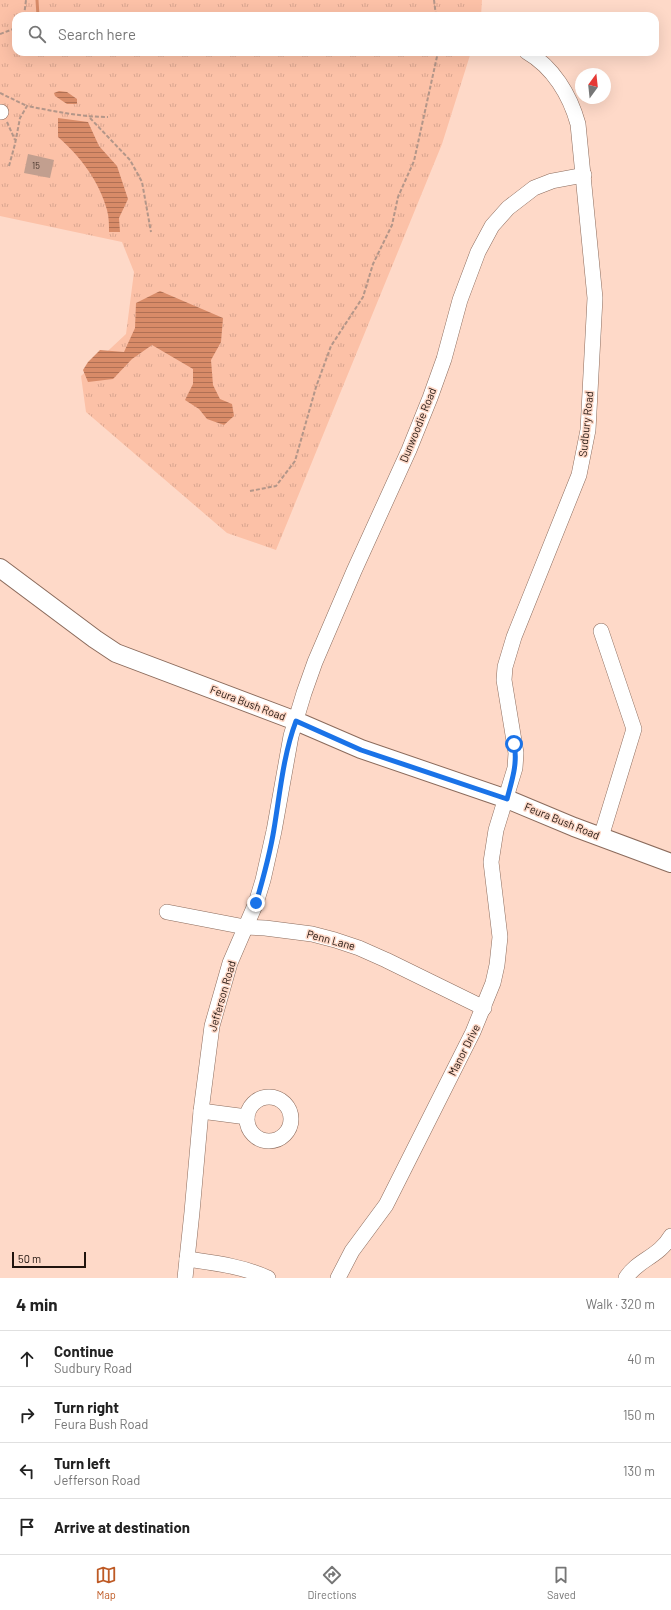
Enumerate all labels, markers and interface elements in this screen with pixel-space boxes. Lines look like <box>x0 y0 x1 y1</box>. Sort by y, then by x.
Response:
search box <box>12 12 659 56</box>
icon: search <box>26 23 48 45</box>
text: Search here <box>58 25 136 43</box>
north arrow <box>575 68 611 104</box>
house number: 15 <box>32 160 40 171</box>
street label: Dunwoodie Road <box>397 386 438 464</box>
street label: Sudbury Road <box>576 390 595 458</box>
street label: Feura Bush Road <box>209 682 288 723</box>
route start <box>505 735 523 753</box>
street label: Feura Bush Road <box>523 800 602 842</box>
route end <box>247 894 265 912</box>
street label: Penn Lane <box>305 927 357 952</box>
street label: Jefferson Road <box>205 959 238 1033</box>
street label: Manor Drive <box>445 1022 482 1078</box>
scale bar <box>12 1250 86 1269</box>
text: 50 m <box>18 1252 41 1265</box>
text: 4 min <box>16 1294 58 1314</box>
text: Walk · 320 m <box>586 1296 655 1312</box>
text: Continue <box>54 1342 114 1360</box>
icon: ahead <box>16 1348 38 1370</box>
text: 40 m <box>627 1351 655 1367</box>
text: Sudbury Road <box>54 1360 132 1376</box>
text: Turn right <box>54 1398 119 1416</box>
icon: right <box>16 1404 38 1426</box>
text: 150 m <box>623 1407 655 1423</box>
text: Feura Bush Road <box>54 1416 148 1432</box>
text: Turn left <box>54 1454 110 1472</box>
icon: left <box>16 1460 38 1482</box>
text: 130 m <box>623 1463 655 1479</box>
text: Jefferson Road <box>54 1472 140 1488</box>
icon: arrive <box>16 1516 38 1538</box>
text: Arrive at destination <box>54 1518 190 1536</box>
tab: Map <box>95 1564 117 1601</box>
tab: Directions <box>307 1564 357 1601</box>
tab: Saved <box>547 1564 576 1601</box>

